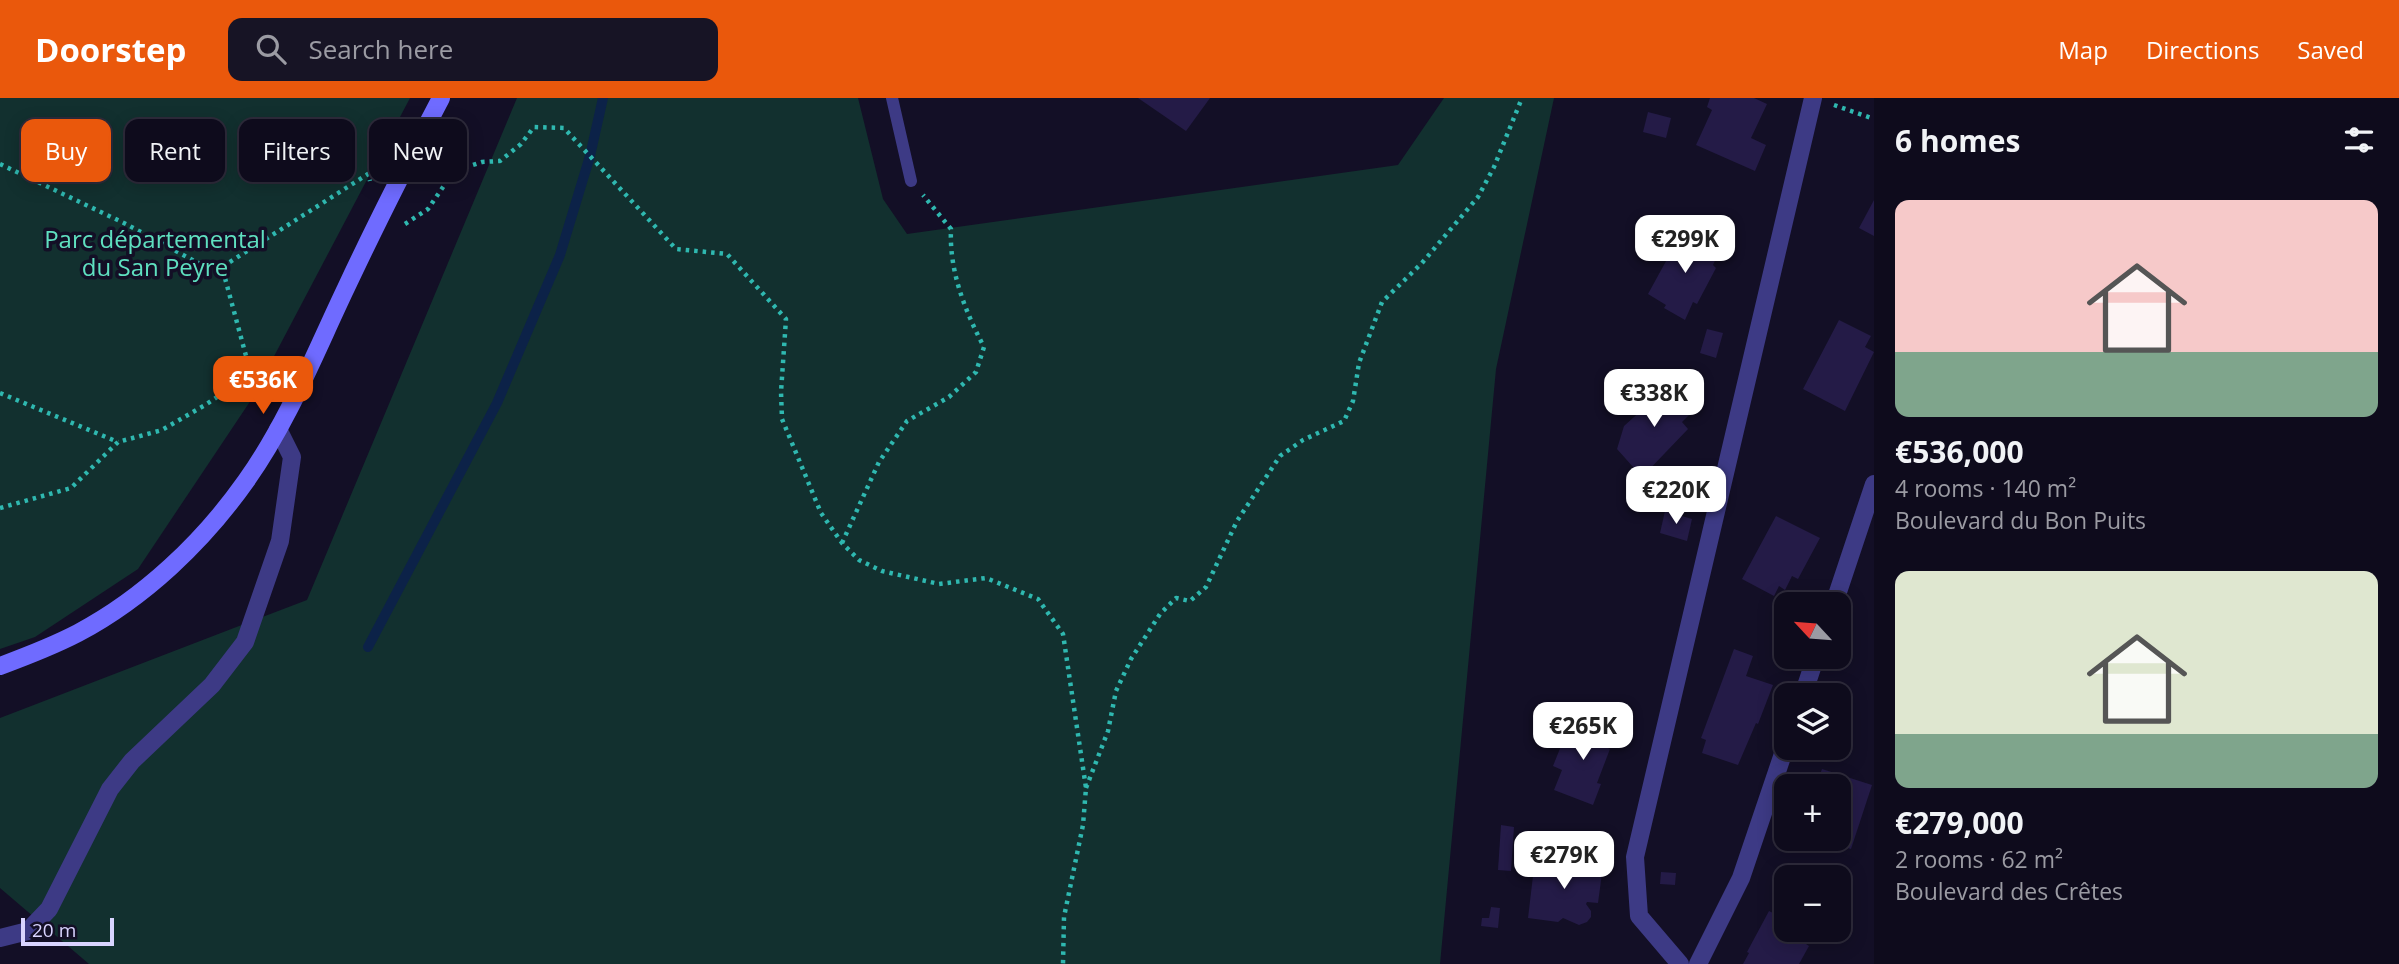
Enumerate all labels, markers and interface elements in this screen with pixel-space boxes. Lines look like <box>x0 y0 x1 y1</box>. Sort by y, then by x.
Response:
search box <box>228 18 718 81</box>
text: Doorstep <box>35 27 186 72</box>
icon: search <box>252 30 290 68</box>
text: Search here <box>308 31 453 67</box>
text: Map <box>2058 33 2108 66</box>
text: Directions <box>2146 33 2259 66</box>
text: Saved <box>2297 33 2364 66</box>
chip: Buy <box>21 119 111 182</box>
chip: Rent <box>125 119 225 182</box>
chip: Filters <box>239 119 355 182</box>
chip: New <box>369 119 467 182</box>
text: 6 homes <box>1895 120 2020 161</box>
icon: filters <box>2340 121 2378 159</box>
pin: €299K <box>1636 216 1734 275</box>
park label: Parc départemental du San Peyre <box>44 222 266 283</box>
text: €299K <box>1651 222 1719 254</box>
icon: home <box>2074 245 2200 371</box>
pin: €536K <box>214 356 312 416</box>
text: €536K <box>229 363 297 395</box>
pin: €338K <box>1605 370 1703 429</box>
text: €338K <box>1620 376 1688 408</box>
text: €536,000 <box>1895 431 2024 472</box>
pin: €220K <box>1627 466 1725 526</box>
text: 4 rooms · 140 m² <box>1895 472 2076 504</box>
text: €220K <box>1642 473 1710 505</box>
text: Boulevard du Bon Puits <box>1895 504 2146 536</box>
north arrow <box>1774 592 1852 668</box>
map controls <box>1774 592 1851 942</box>
icon: home <box>2074 616 2200 742</box>
button: layers <box>1774 683 1851 760</box>
pin: €265K <box>1534 702 1632 762</box>
text: €265K <box>1549 709 1617 741</box>
button: + <box>1774 774 1851 851</box>
text: €279,000 <box>1895 802 2024 843</box>
pin: €279K <box>1515 832 1613 891</box>
text: €279K <box>1530 838 1598 870</box>
text: 2 rooms · 62 m² <box>1895 843 2063 875</box>
button: − <box>1774 865 1851 942</box>
text: Boulevard des Crêtes <box>1895 875 2123 907</box>
scale bar <box>21 915 114 947</box>
text: 20 m <box>32 917 76 943</box>

